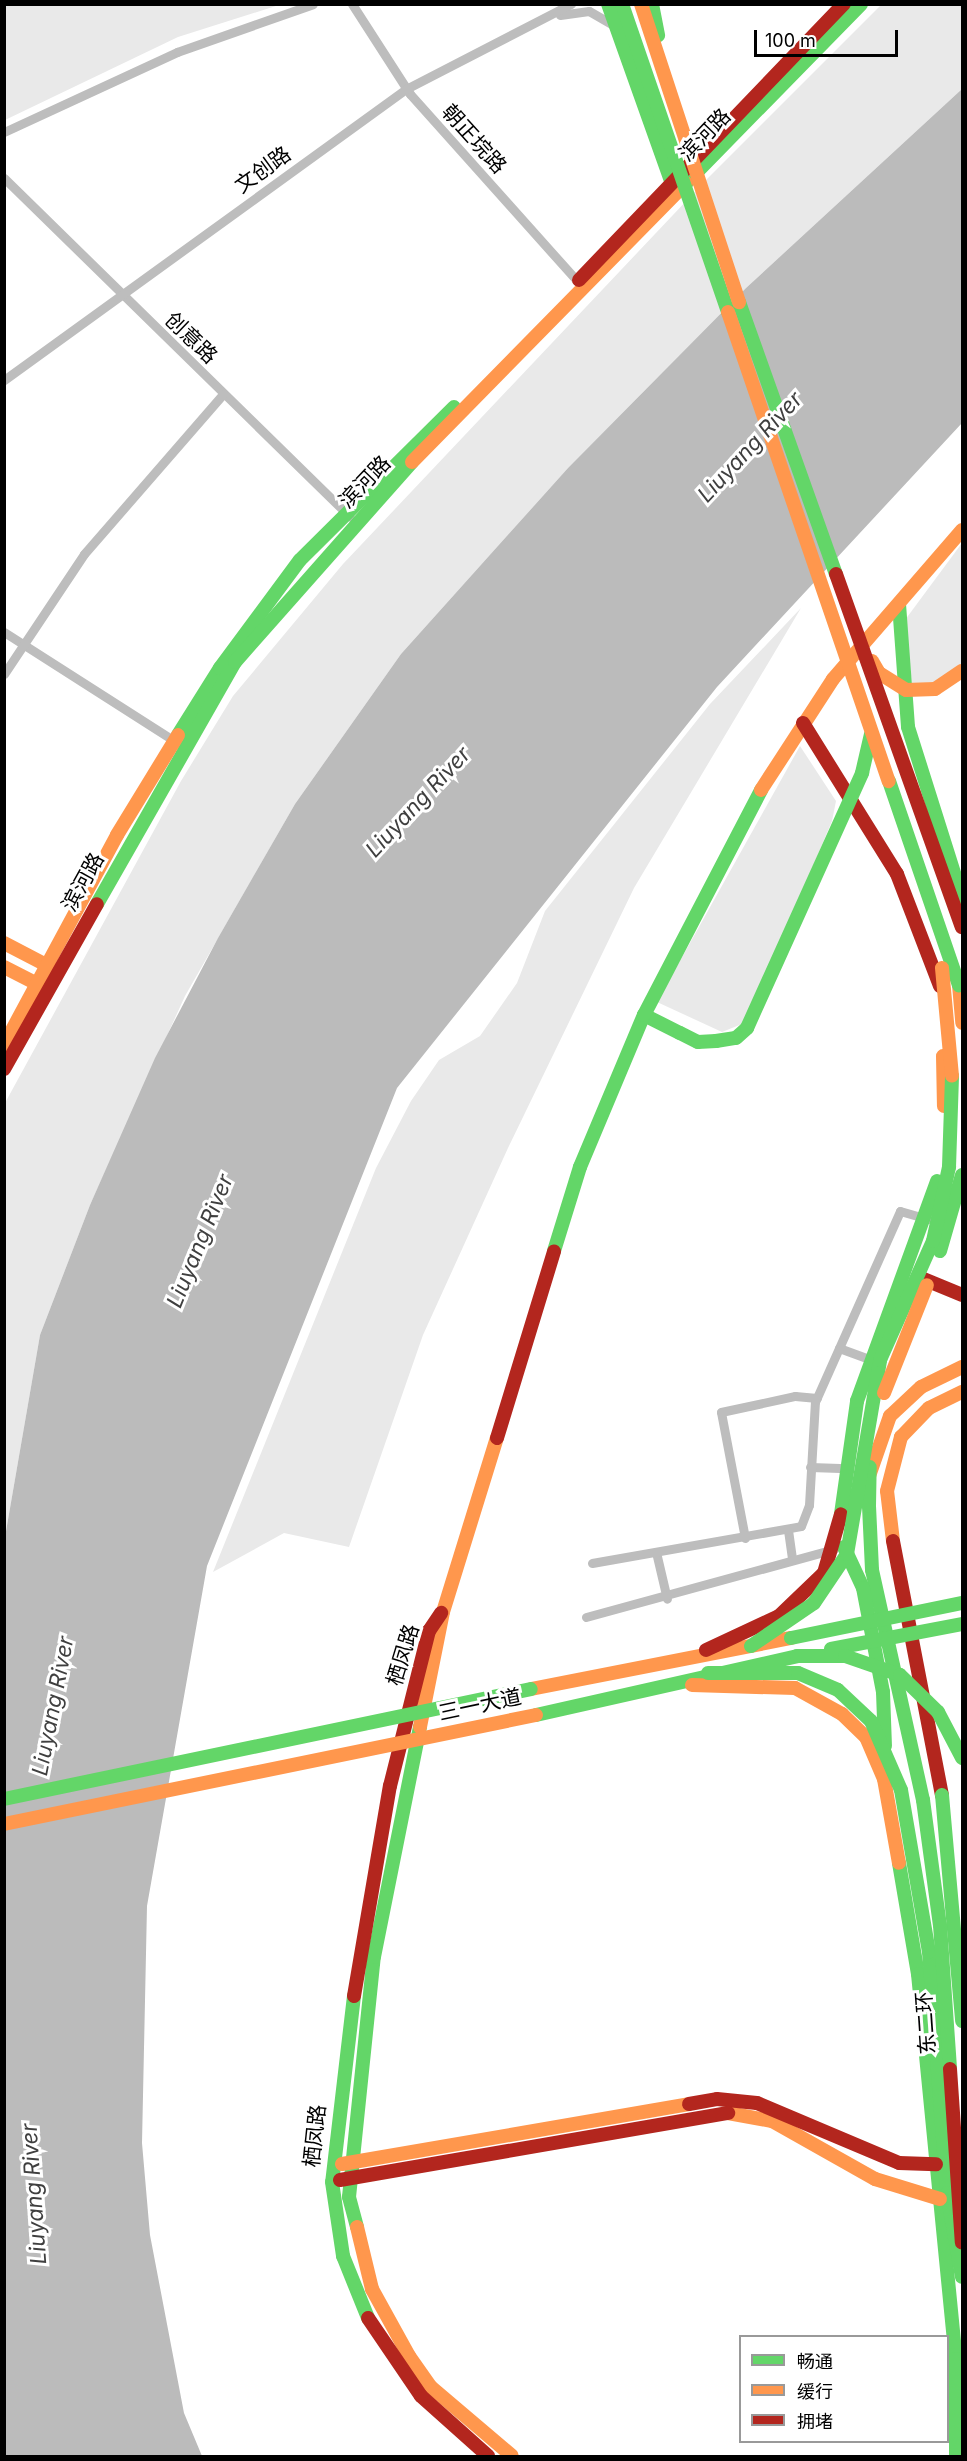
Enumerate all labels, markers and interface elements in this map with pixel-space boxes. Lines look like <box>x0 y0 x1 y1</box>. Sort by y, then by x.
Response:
scale bar <box>757 18 901 56</box>
text: 100 m <box>765 30 816 51</box>
street label: 朝正垸路 <box>437 99 511 179</box>
street label: 滨河路 <box>674 104 736 166</box>
street label: 文创路 <box>230 141 296 199</box>
street label: 创意路 <box>160 307 222 369</box>
water label: Liuyang River <box>692 386 808 508</box>
street label: 滨河路 <box>334 451 396 513</box>
water label: Liuyang River <box>360 741 476 863</box>
street label: 滨河路 <box>57 848 109 916</box>
water label: Liuyang River <box>161 1171 239 1311</box>
street label: 栖凤路 <box>382 1621 424 1689</box>
water label: Liuyang River <box>27 1634 79 1778</box>
street label: 三一大道 <box>436 1684 524 1726</box>
street label: 东二环 <box>911 1991 941 2055</box>
street label: 栖凤路 <box>299 2103 331 2169</box>
water label: Liuyang River <box>16 2123 52 2265</box>
legend <box>739 2335 949 2443</box>
text: 畅通 <box>797 2351 833 2372</box>
text: 缓行 <box>797 2381 833 2402</box>
text: 拥堵 <box>797 2411 833 2432</box>

